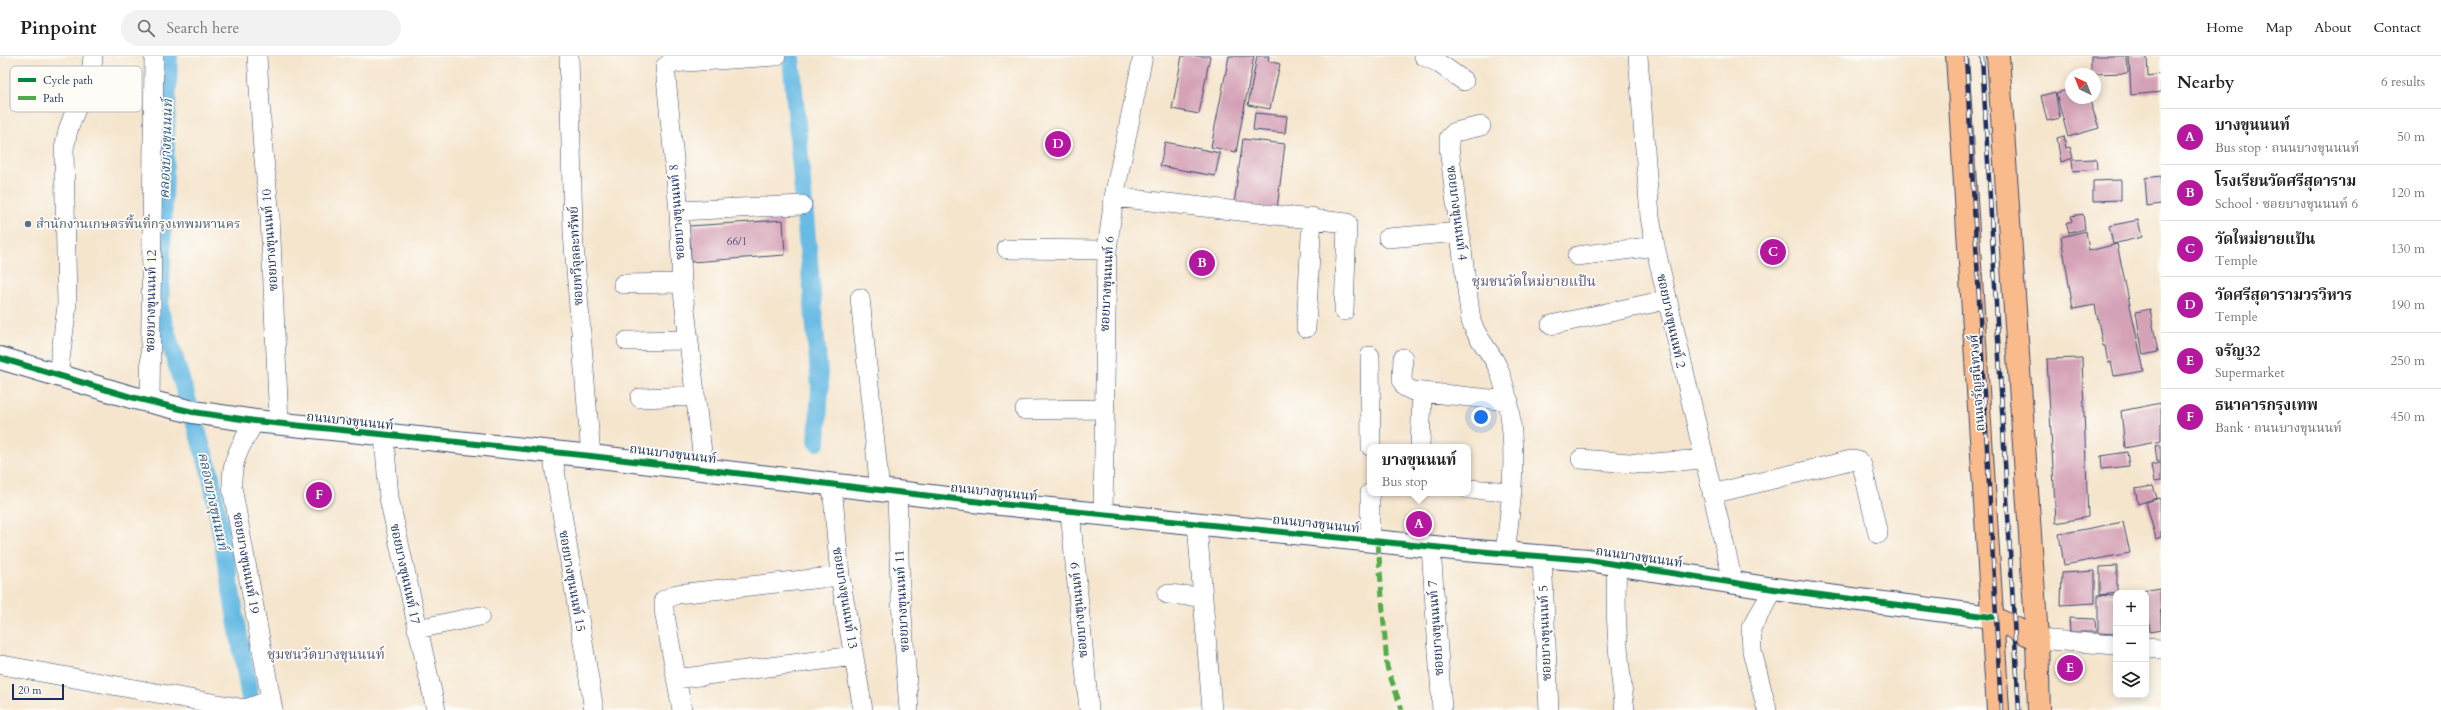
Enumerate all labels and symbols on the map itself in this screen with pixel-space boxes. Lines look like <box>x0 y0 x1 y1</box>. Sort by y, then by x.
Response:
legend <box>10 66 142 112</box>
north arrow <box>2065 68 2101 104</box>
text: Cycle path <box>43 73 93 88</box>
text: Path <box>43 91 64 106</box>
water label: คลองบางขุนนนท์ <box>155 96 177 199</box>
pin: D <box>1045 129 1071 159</box>
street label: ซอยบางขุนนนท์ 8 <box>665 164 689 260</box>
street label: ซอยบางขุนนนท์ 4 <box>1442 164 1472 262</box>
street label: ซอยบางขุนนนท์ 10 <box>257 188 283 292</box>
street label: ซอยทวีจุลละทรัพย์ <box>564 206 588 306</box>
place label: สำนักงานเกษตรพื้นที่กรุงเทพมหานคร <box>36 214 240 233</box>
marker: สำนักงานเกษตรพื้นที่กรุงเทพมหานคร <box>23 219 33 229</box>
house number: 66/1 <box>727 234 747 249</box>
street label: ซอยบางขุนนนท์ 6 <box>1096 235 1119 332</box>
pin: C <box>1760 237 1786 267</box>
pin: B <box>1189 248 1215 278</box>
street label: ซอยบางขุนนนท์ 12 <box>141 249 161 352</box>
district label: ชุมชนวัดใหม่ยายแป้น <box>1472 271 1596 291</box>
street label: ซอยบางขุนนนท์ 2 <box>1652 272 1690 370</box>
street label: ถนนจรัญสนิทวงศ์ <box>1965 334 1989 432</box>
street label: ถนนบางขุนนนท์ <box>305 407 395 435</box>
your location <box>1471 407 1491 427</box>
street label: ถนนบางขุนนนท์ <box>628 440 718 468</box>
water label: คลองบางขุนนนท์ <box>193 450 233 555</box>
street label: ถนนบางขุนนนท์ <box>949 478 1039 506</box>
pin: F <box>306 480 332 510</box>
pin: A <box>1406 509 1432 539</box>
street label: ถนนบางขุนนนท์ <box>1271 510 1361 538</box>
street label: ซอยบางขุนนนท์ 19 <box>228 511 264 615</box>
street label: ซอยบางขุนนนท์ 17 <box>386 522 425 626</box>
street label: ซอยบางขุนนนท์ 15 <box>554 529 590 633</box>
street label: ถนนบางขุนนนท์ <box>1594 542 1684 572</box>
street label: ซอยบางขุนนนท์ 13 <box>828 546 862 650</box>
street label: ซอยบางขุนนนท์ 11 <box>890 549 914 653</box>
street label: ซอยบางขุนนนท์ 9 <box>1066 561 1092 659</box>
street label: ซอยบางขุนนนท์ 7 <box>1424 579 1448 676</box>
street label: ซอยบางขุนนนท์ 5 <box>1534 585 1556 681</box>
district label: ชุมชนวัดบางขุนนนท์ <box>267 645 385 664</box>
pin: E <box>2057 653 2083 683</box>
scale bar <box>12 682 64 701</box>

